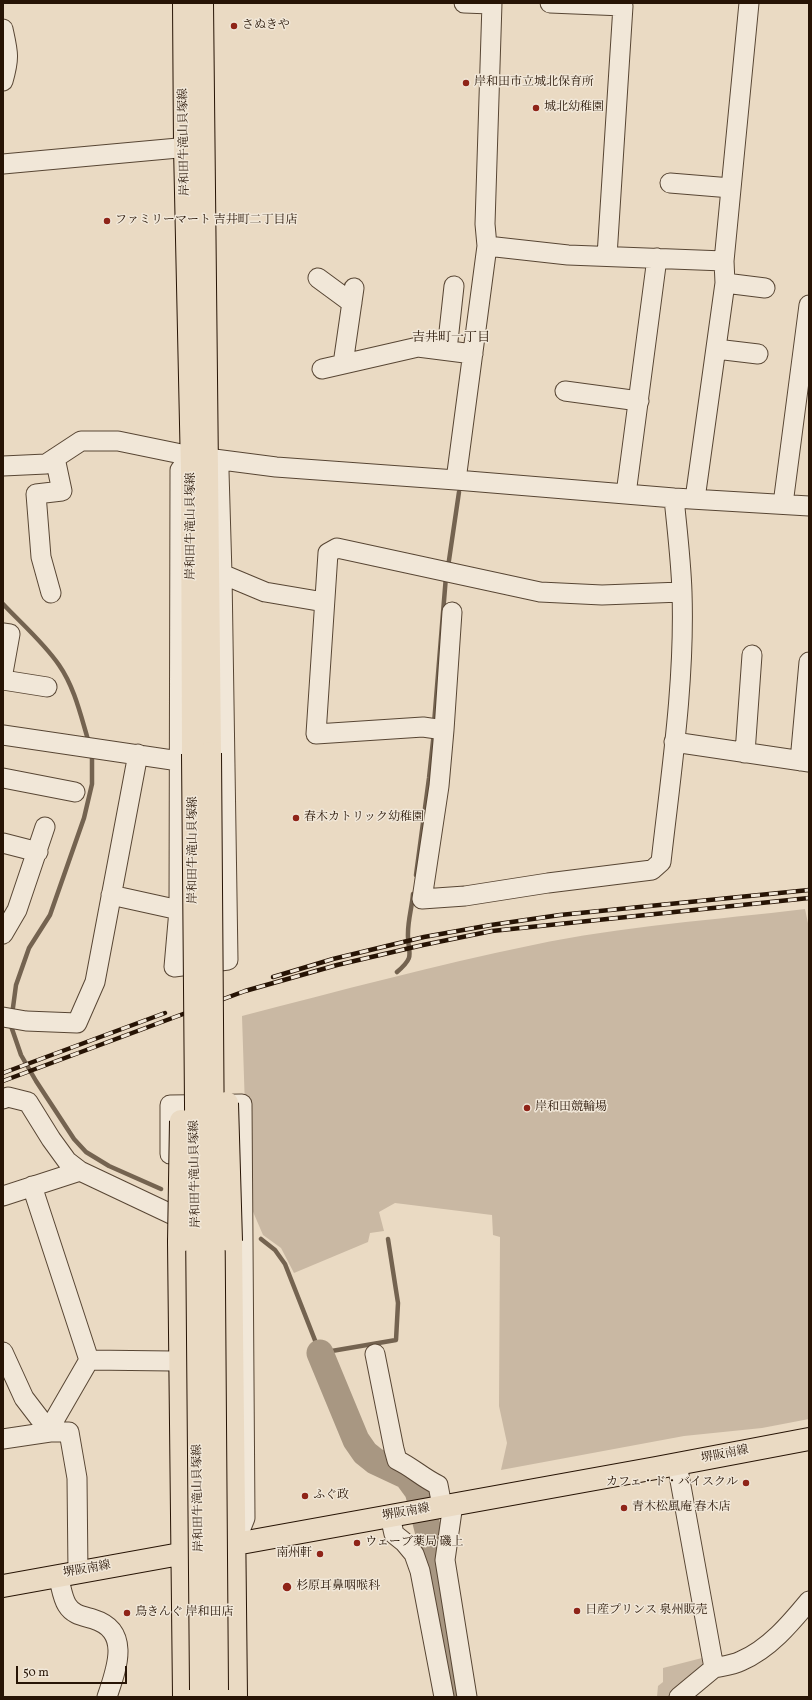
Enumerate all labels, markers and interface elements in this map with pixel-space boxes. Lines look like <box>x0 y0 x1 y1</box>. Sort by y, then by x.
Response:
place label: さぬきや <box>242 19 290 33</box>
marker: さぬきや <box>229 21 239 31</box>
place label: 岸和田市立城北保育所 <box>474 76 594 90</box>
marker: 岸和田市立城北保育所 <box>461 78 471 88</box>
street label: 岸和田牛滝山貝塚線 <box>177 88 193 196</box>
place label: 城北幼稚園 <box>544 101 604 115</box>
marker: 城北幼稚園 <box>531 103 541 113</box>
place label: ファミリーマート 吉井町二丁目店 <box>115 214 297 228</box>
marker: ファミリーマート 吉井町二丁目店 <box>102 216 112 226</box>
district label: 吉井町一丁目 <box>412 331 490 347</box>
street label: 岸和田牛滝山貝塚線 <box>185 472 199 580</box>
street label: 岸和田牛滝山貝塚線 <box>187 796 201 904</box>
place label: 春木カトリック幼稚園 <box>304 811 424 825</box>
marker: 春木カトリック幼稚園 <box>291 813 301 823</box>
place label: 岸和田競輪場 <box>535 1101 607 1115</box>
marker: 岸和田競輪場 <box>522 1103 532 1113</box>
street label: 岸和田牛滝山貝塚線 <box>188 1120 204 1228</box>
street label: 堺阪南線 <box>700 1443 750 1467</box>
street label: 岸和田牛滝山貝塚線 <box>191 1444 207 1552</box>
place label: カフェ・ド・バイスクル <box>606 1476 738 1490</box>
marker: カフェ・ド・バイスクル <box>741 1478 751 1488</box>
place label: ふぐ政 <box>313 1489 349 1503</box>
marker: ふぐ政 <box>300 1491 310 1501</box>
place label: 青木松風庵 春木店 <box>632 1501 730 1515</box>
street label: 堺阪南線 <box>381 1502 431 1524</box>
marker: 青木松風庵 春木店 <box>619 1503 629 1513</box>
place label: ウェーブ薬局 磯上 <box>365 1536 463 1550</box>
marker: ウェーブ薬局 磯上 <box>352 1538 362 1548</box>
place label: 南州軒 <box>276 1547 312 1561</box>
marker: 南州軒 <box>315 1549 325 1559</box>
street label: 堺阪南線 <box>62 1559 112 1581</box>
place label: 杉原耳鼻咽喉科 <box>296 1580 380 1594</box>
marker: 杉原耳鼻咽喉科 <box>281 1581 293 1593</box>
place label: 日産プリンス 泉州販売 <box>585 1604 707 1618</box>
place label: 鳥きんぐ 岸和田店 <box>135 1606 233 1620</box>
marker: 日産プリンス 泉州販売 <box>572 1606 582 1616</box>
marker: 鳥きんぐ 岸和田店 <box>122 1608 132 1618</box>
scale bar <box>18 1658 129 1684</box>
text: 50 m <box>23 1665 49 1681</box>

